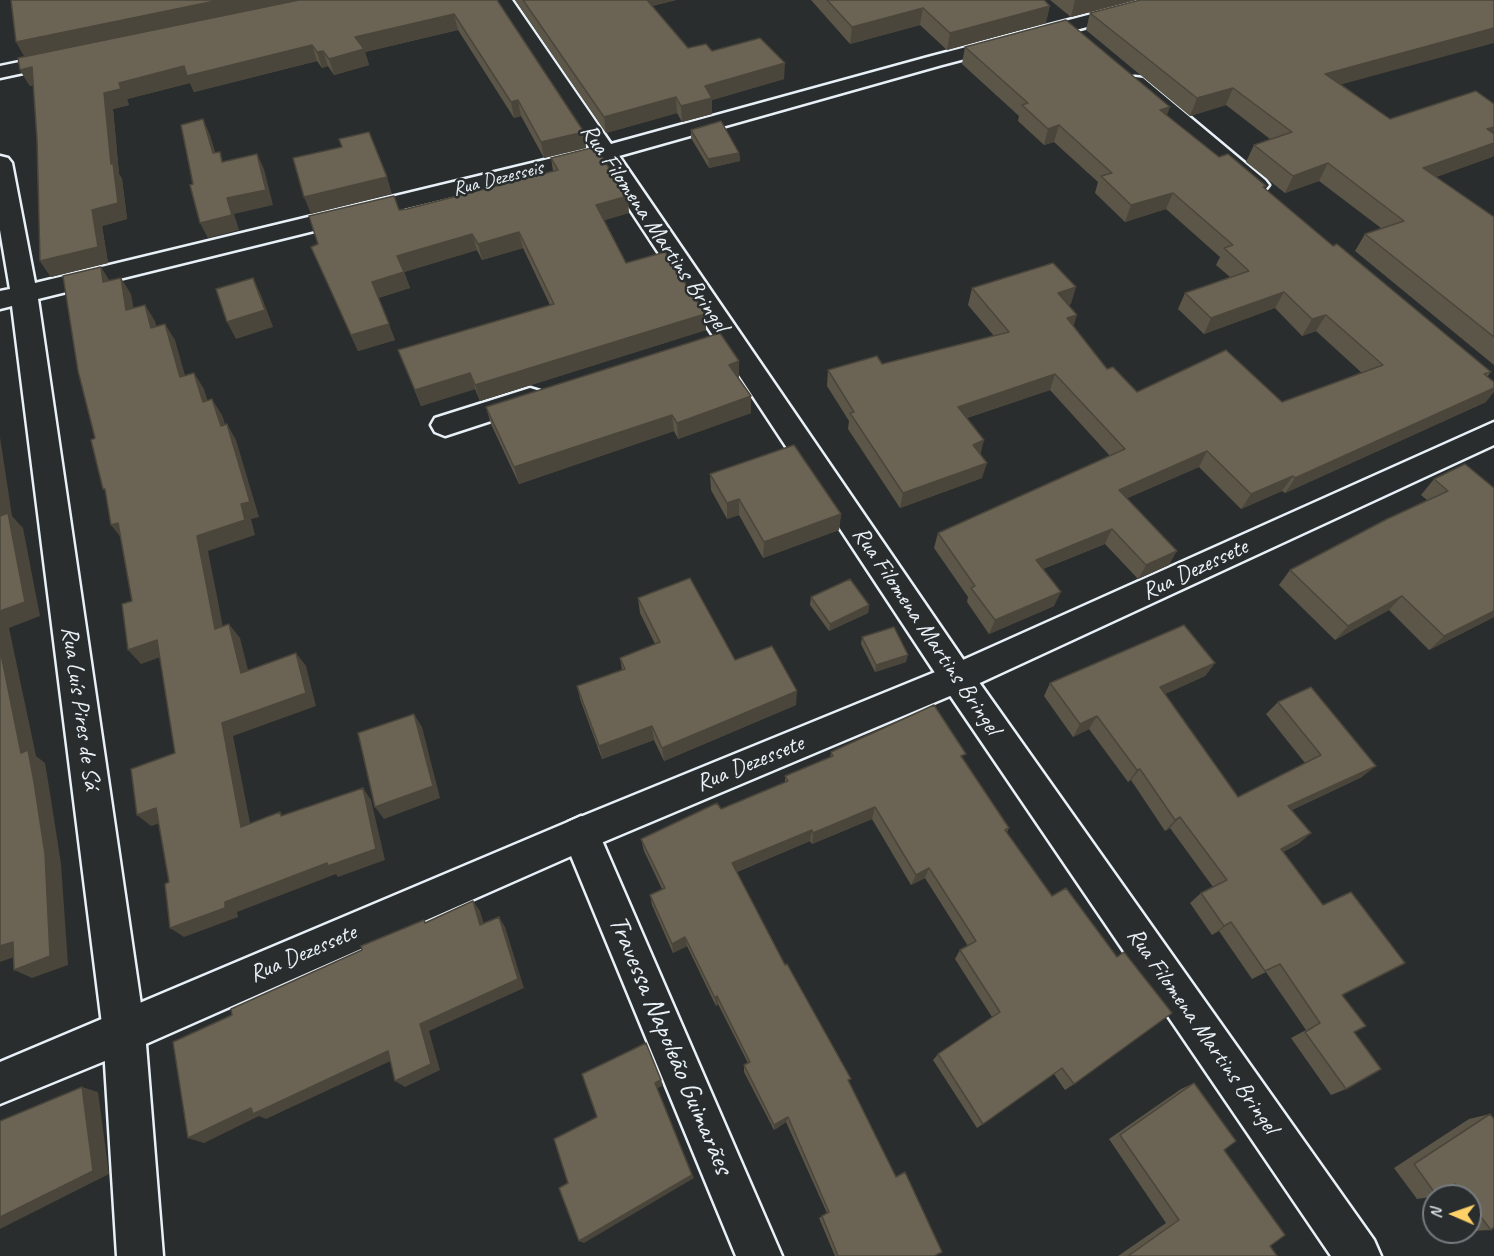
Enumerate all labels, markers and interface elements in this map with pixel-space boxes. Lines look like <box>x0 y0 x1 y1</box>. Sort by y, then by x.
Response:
street label: Rua Filomena Martins Bringel <box>574 118 734 338</box>
street label: Rua Dezesseis <box>450 156 546 202</box>
street label: Rua Filomena Martins Bringel <box>846 521 1006 741</box>
street label: Rua Dezessete <box>1137 533 1253 607</box>
street label: Rua Luís Pires de Sá <box>54 625 106 791</box>
street label: Rua Dezessete <box>692 729 808 799</box>
street label: Travessa Napoleão Guimarães <box>600 910 740 1180</box>
street label: Rua Dezessete <box>245 919 361 989</box>
street label: Rua Filomena Martins Bringel <box>1120 922 1284 1140</box>
north arrow <box>1422 1184 1482 1244</box>
text: N <box>1426 1208 1446 1219</box>

